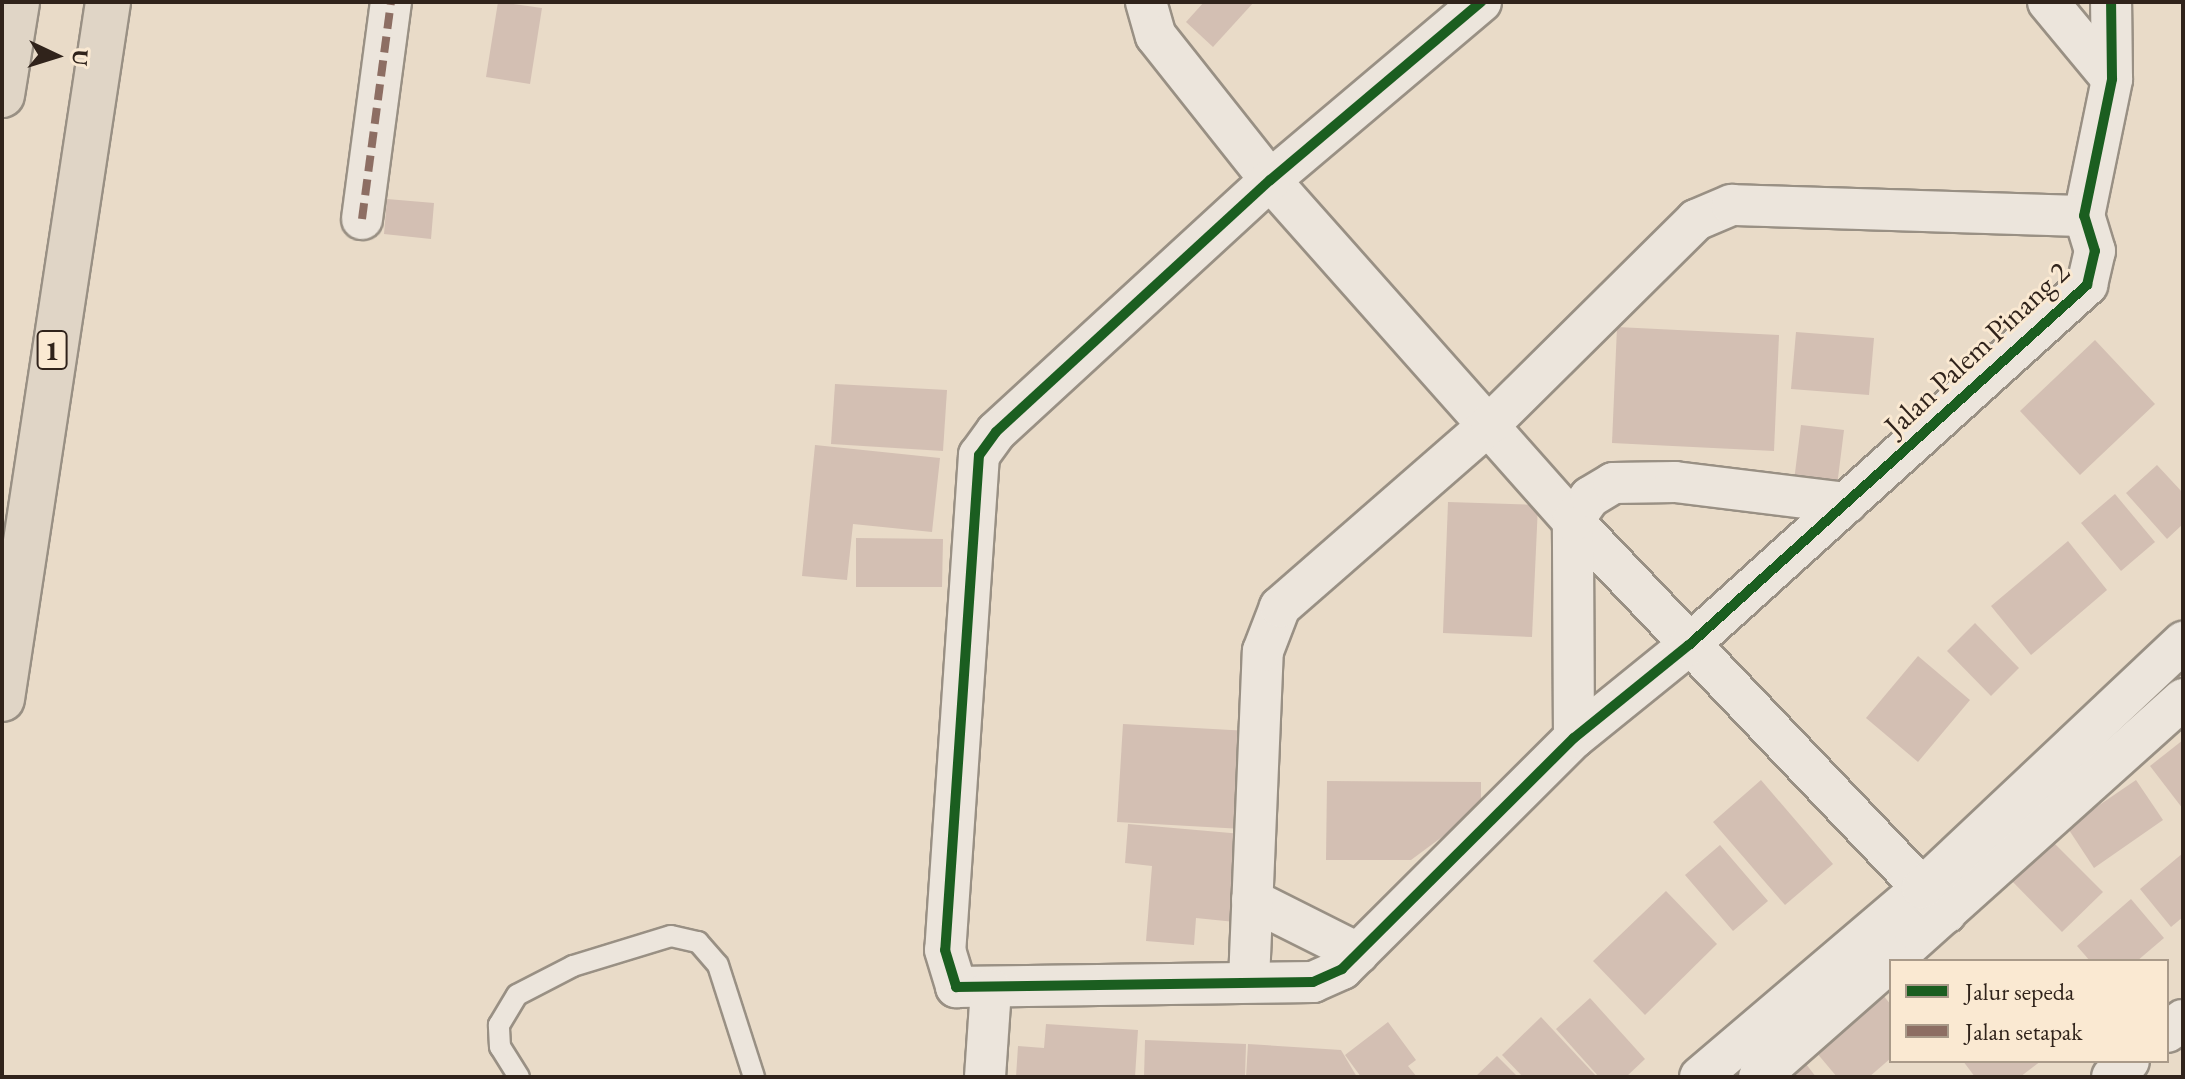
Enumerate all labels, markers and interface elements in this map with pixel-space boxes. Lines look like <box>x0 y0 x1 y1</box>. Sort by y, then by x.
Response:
north arrow <box>16 16 96 96</box>
text: U <box>65 49 95 67</box>
street label: Jalan Palem Pinang 2 <box>1877 254 2077 444</box>
road number: 1 <box>36 326 68 374</box>
legend <box>1889 959 2169 1063</box>
text: Jalur sepeda <box>1965 976 2074 1007</box>
text: Jalan setapak <box>1965 1016 2083 1047</box>

